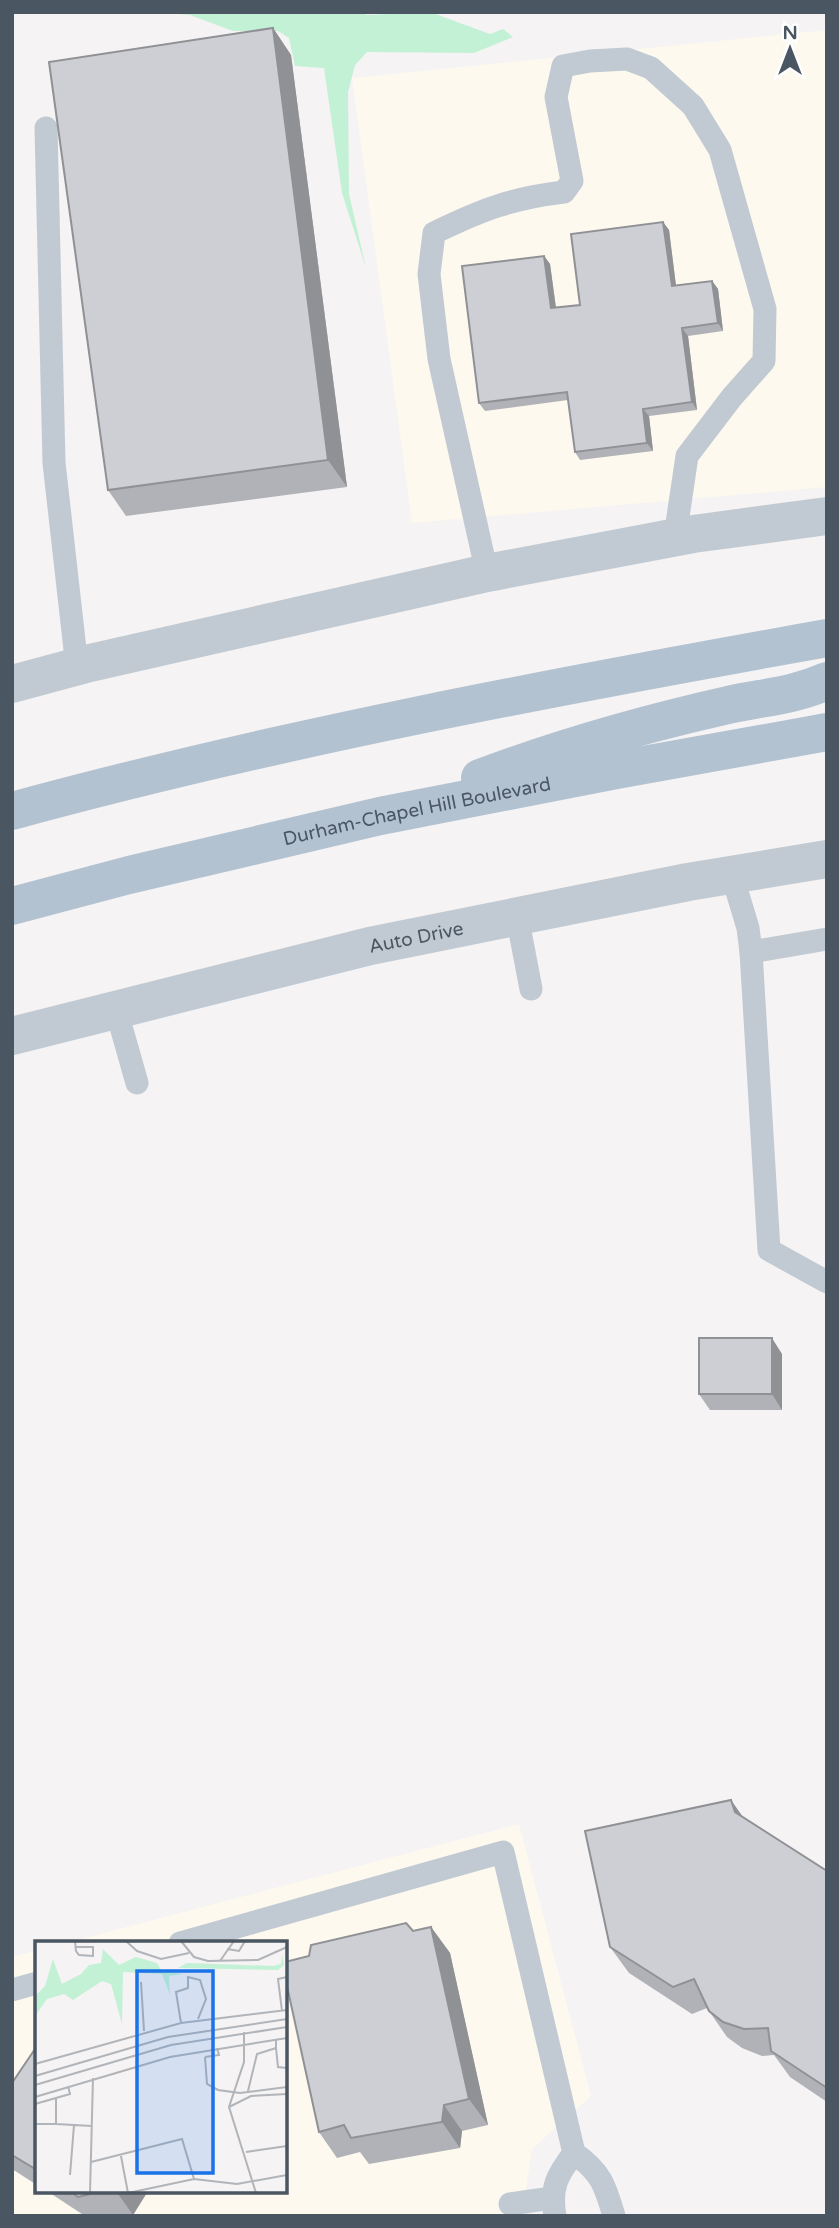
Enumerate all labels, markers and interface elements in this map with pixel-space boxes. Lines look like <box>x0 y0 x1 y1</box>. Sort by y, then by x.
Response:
north arrow <box>755 14 825 84</box>
text: N <box>782 22 798 44</box>
street label: Durham-Chapel Hill Boulevard <box>281 773 553 850</box>
street label: Auto Drive <box>367 917 465 958</box>
inset map <box>35 1941 287 2193</box>

